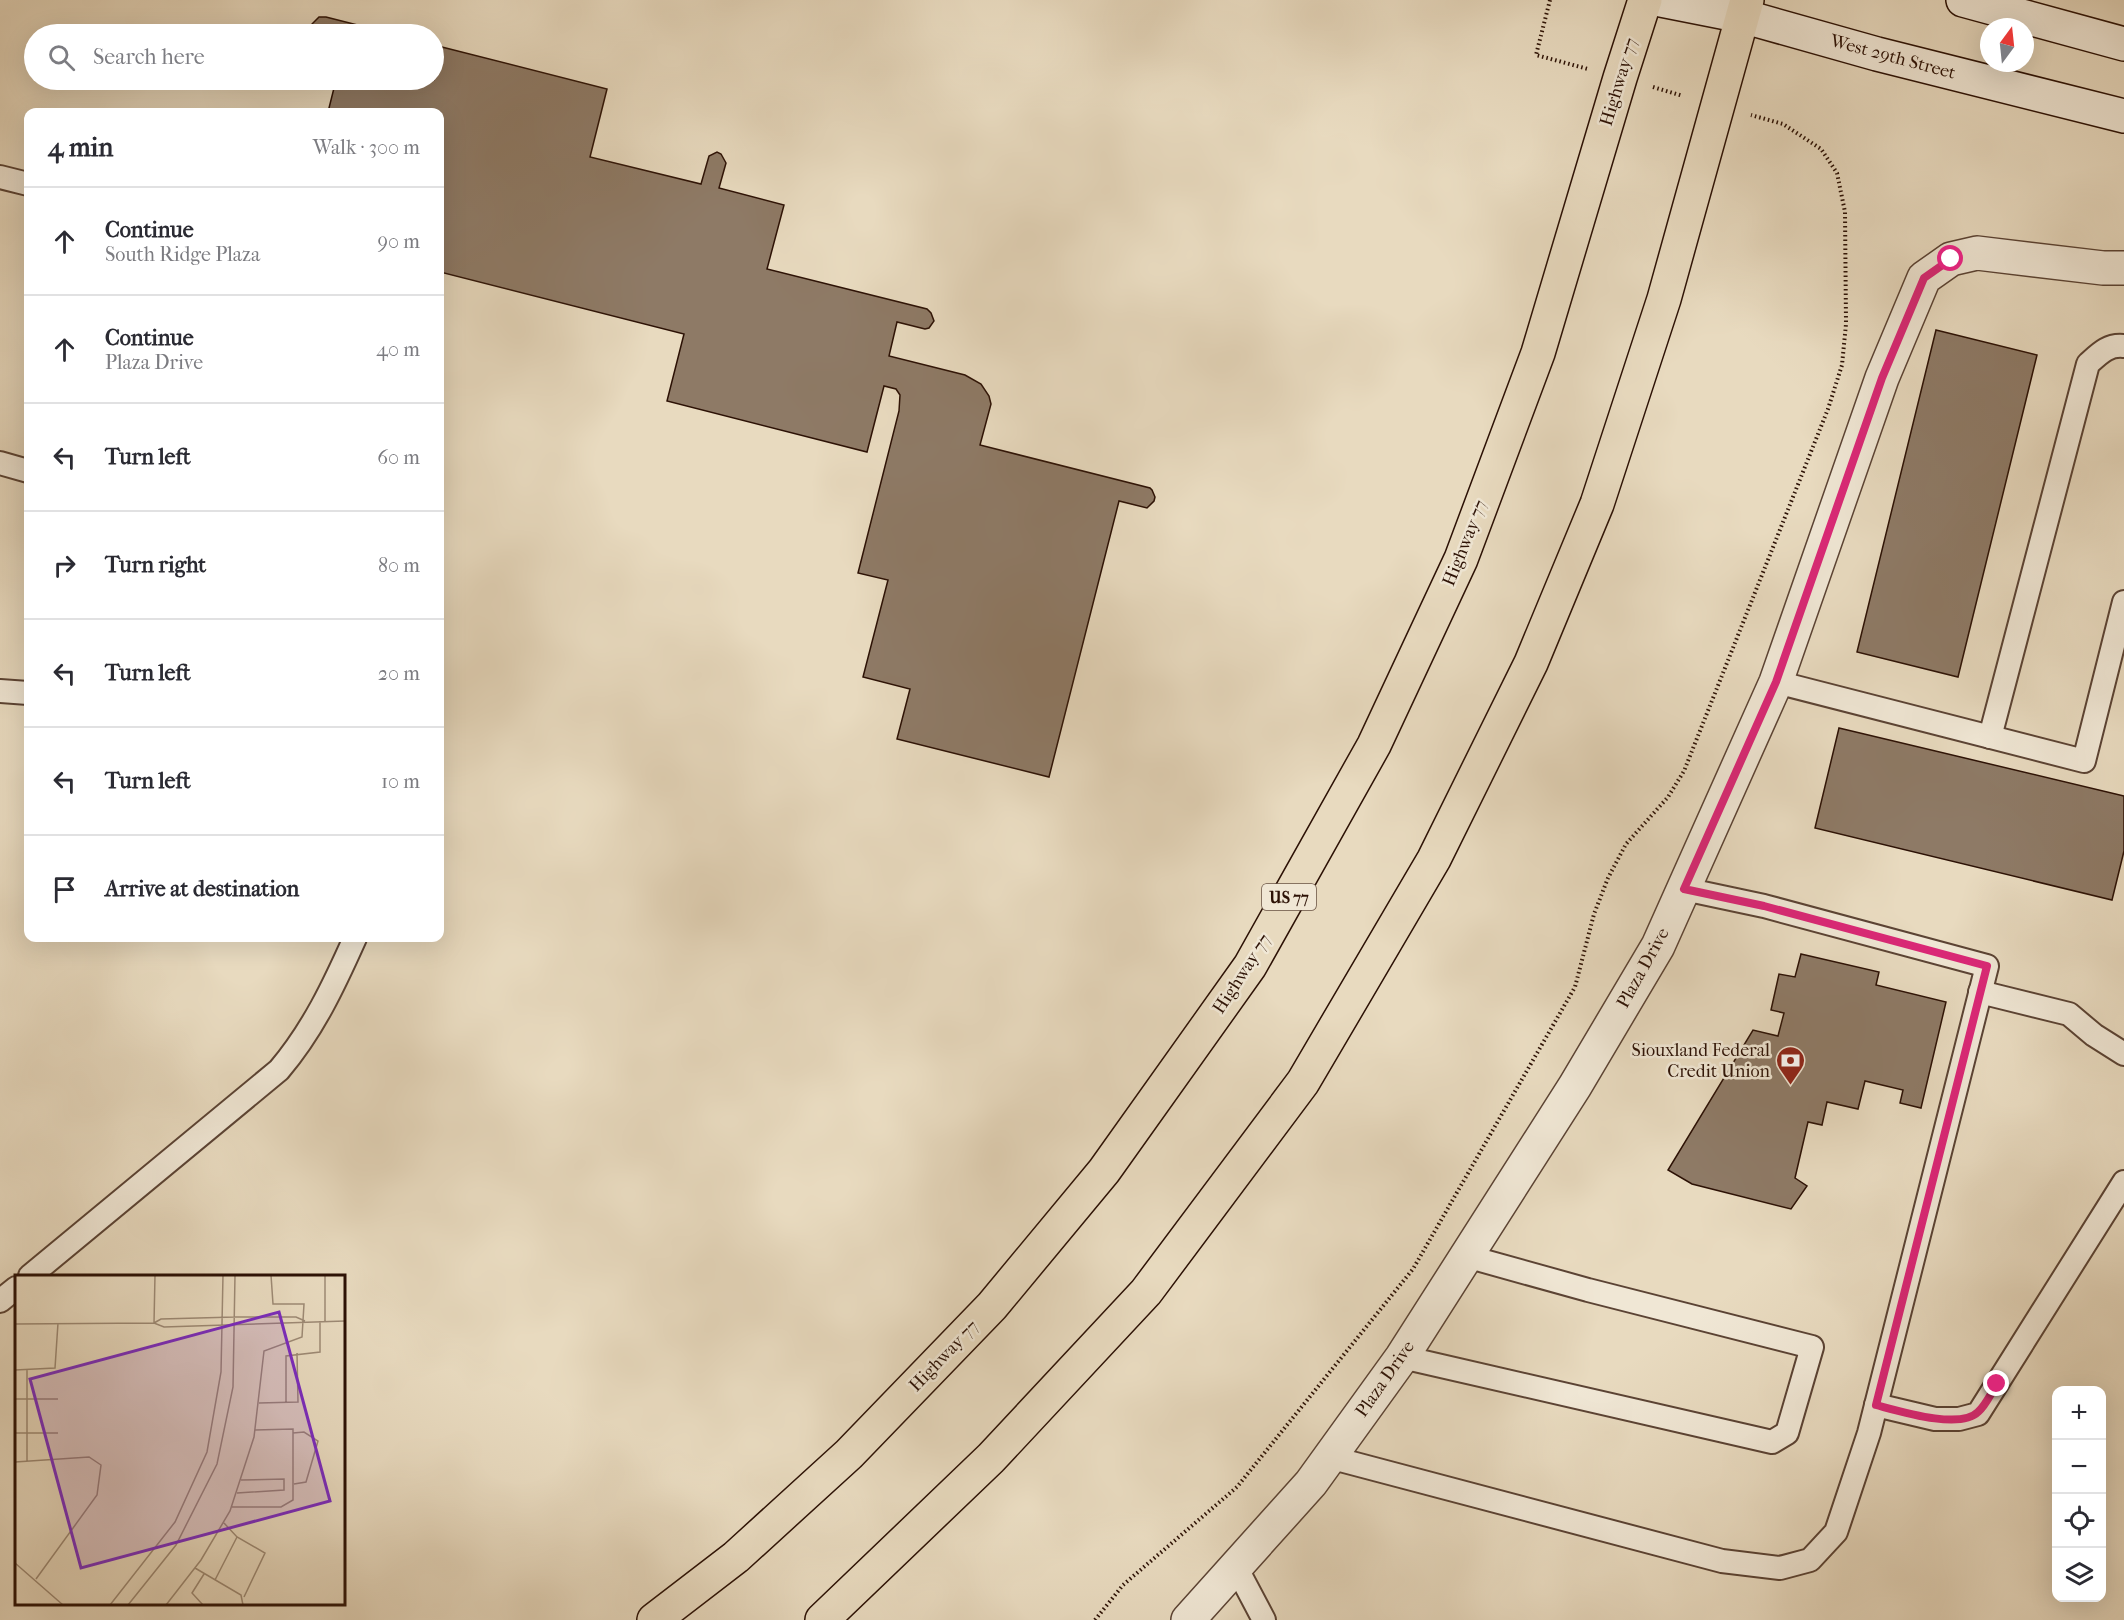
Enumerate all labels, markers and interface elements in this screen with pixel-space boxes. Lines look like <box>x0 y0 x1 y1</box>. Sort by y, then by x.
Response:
north arrow <box>1980 18 2034 72</box>
search box <box>24 24 444 90</box>
street label: West 29th Street <box>1827 30 1959 84</box>
street label: Highway 77 <box>1596 35 1642 129</box>
icon: search <box>45 41 78 74</box>
text: Search here <box>93 44 205 70</box>
text: 4 min <box>48 132 113 163</box>
text: Walk · 300 m <box>313 136 420 159</box>
text: Continue <box>105 217 194 243</box>
icon: ahead <box>48 225 81 258</box>
text: 90 m <box>378 230 420 253</box>
text: South Ridge Plaza <box>105 243 260 266</box>
route start <box>1937 245 1963 271</box>
text: Continue <box>105 325 194 351</box>
icon: ahead <box>48 333 81 366</box>
text: 40 m <box>376 338 420 361</box>
text: Plaza Drive <box>105 351 203 374</box>
icon: left <box>48 441 81 474</box>
text: Turn left <box>105 444 191 470</box>
text: 60 m <box>377 446 420 469</box>
street label: Highway 77 <box>1438 497 1492 589</box>
icon: right <box>48 549 81 582</box>
text: Turn right <box>105 552 206 578</box>
text: 80 m <box>378 554 420 577</box>
icon: left <box>48 657 81 690</box>
text: Turn left <box>105 660 191 686</box>
text: 20 m <box>378 662 420 685</box>
icon: left <box>48 765 81 798</box>
text: Turn left <box>105 768 191 794</box>
text: 10 m <box>381 770 420 793</box>
icon: arrive <box>48 873 81 906</box>
text: Arrive at destination <box>105 876 299 902</box>
road number: US 77 <box>1262 884 1316 910</box>
street label: Plaza Drive <box>1612 924 1674 1012</box>
street label: Highway 77 <box>1208 930 1276 1018</box>
place label: Siouxland Federal Credit Union <box>1632 1040 1771 1082</box>
bank icon: Siouxland Federal Credit Union <box>1775 1044 1807 1086</box>
inset map <box>15 1275 345 1605</box>
street label: Highway 77 <box>905 1316 983 1396</box>
street label: Plaza Drive <box>1351 1337 1419 1421</box>
route end <box>1983 1370 2009 1396</box>
map controls <box>2052 1386 2106 1602</box>
button: + <box>2052 1386 2106 1440</box>
button: − <box>2052 1440 2106 1494</box>
button: locate <box>2052 1494 2106 1548</box>
button: layers <box>2052 1548 2106 1602</box>

